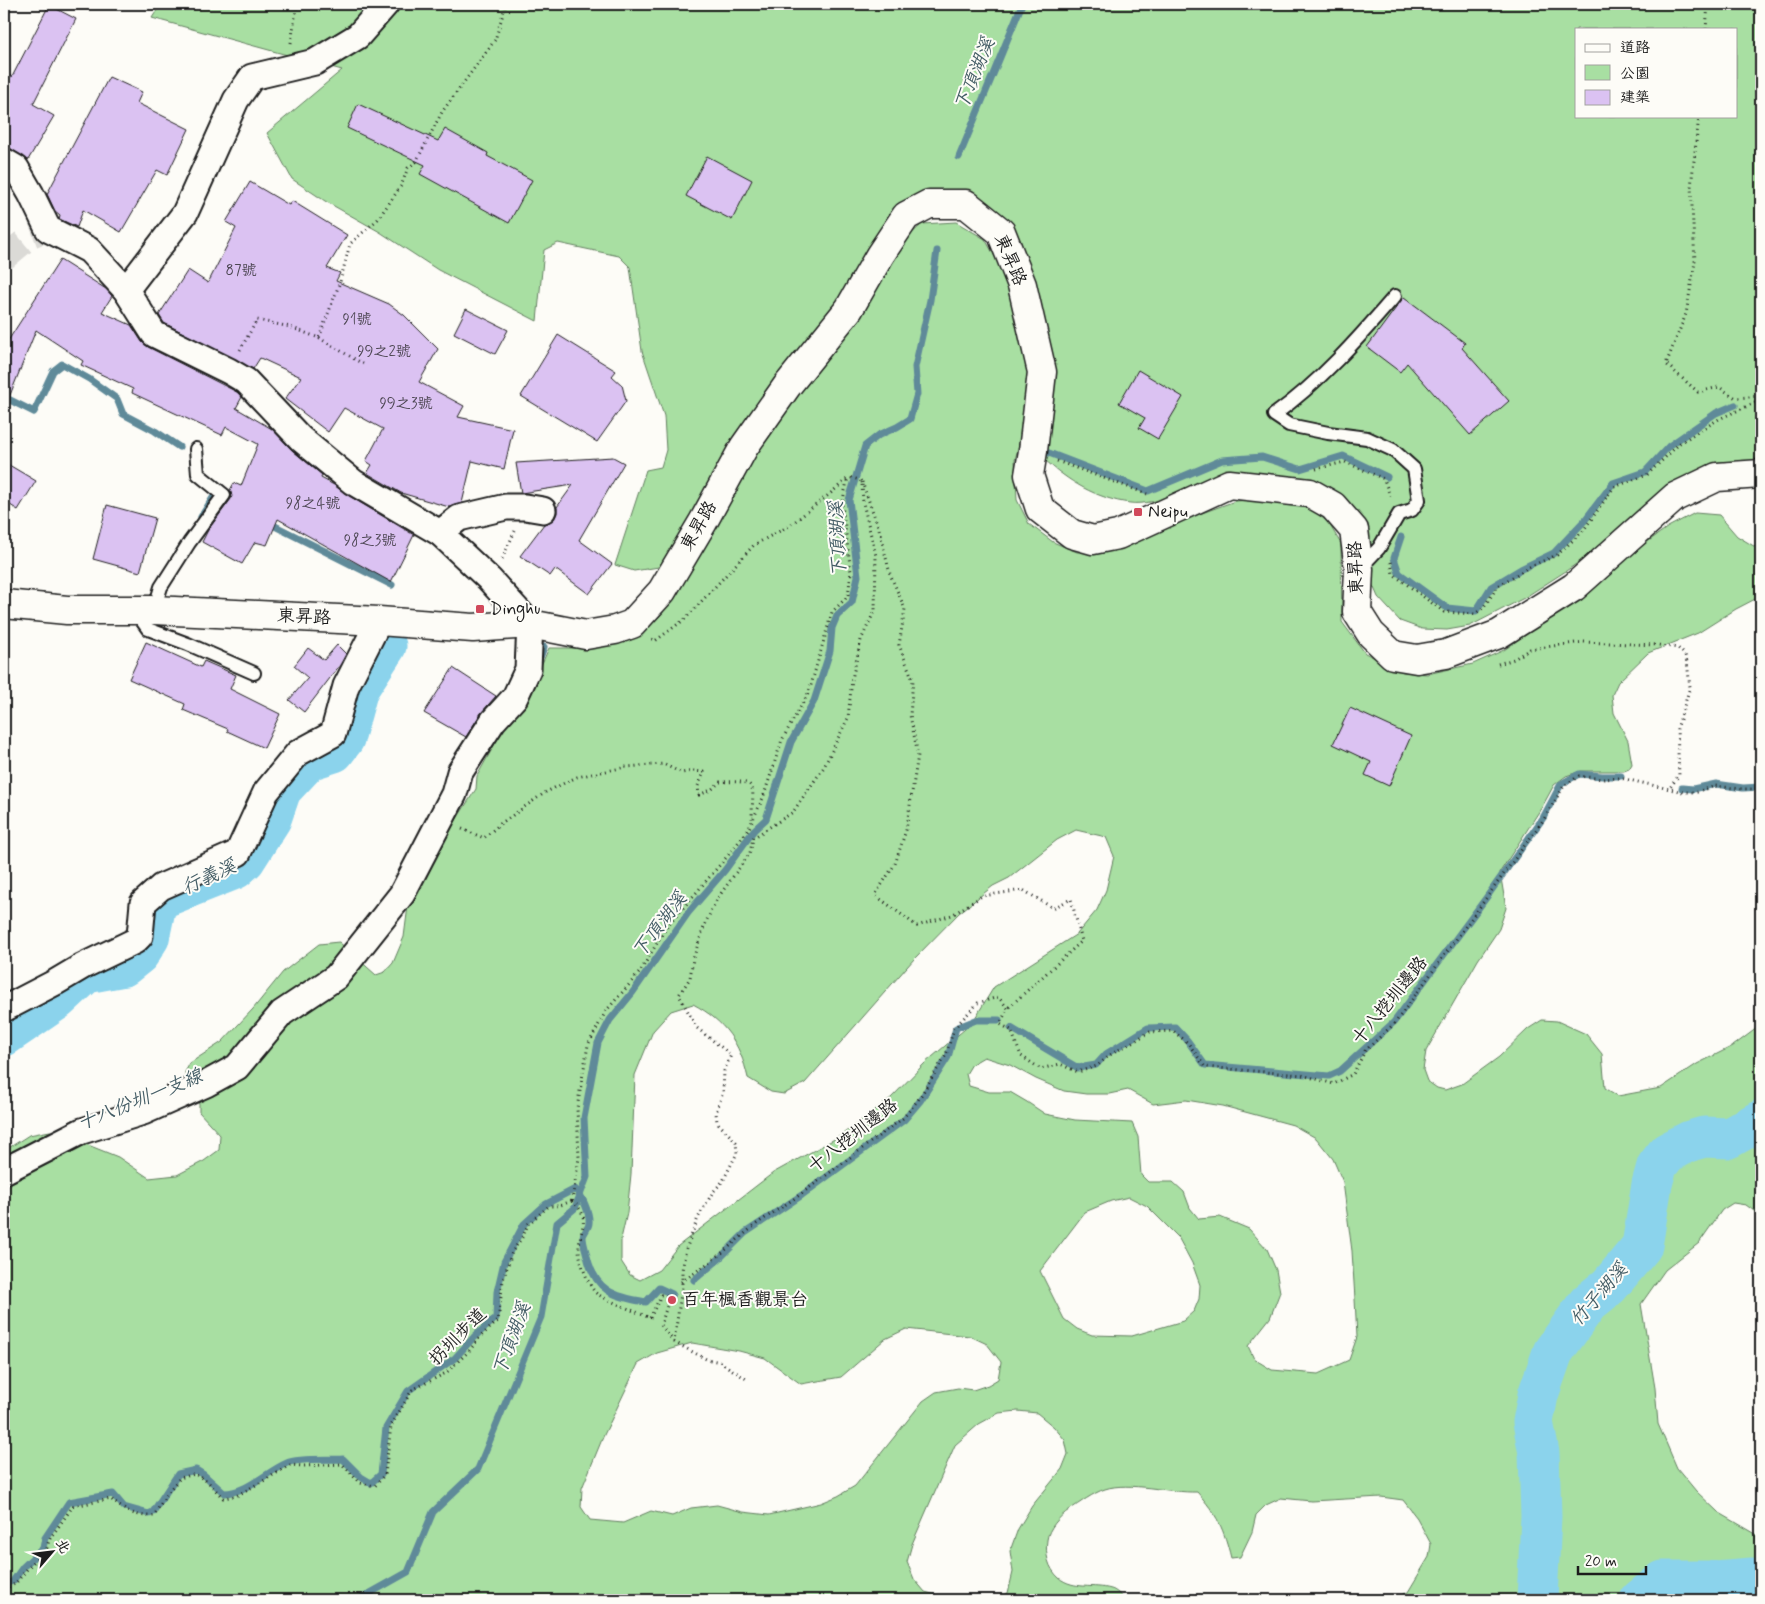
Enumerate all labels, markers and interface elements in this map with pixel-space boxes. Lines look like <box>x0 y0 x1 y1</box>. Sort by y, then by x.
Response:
legend <box>1575 28 1738 118</box>
water label: 下頂湖溪 <box>949 33 1001 114</box>
text: 道路 <box>1620 38 1650 58</box>
text: 公園 <box>1620 64 1650 84</box>
text: 建築 <box>1620 88 1650 108</box>
street label: 東昇路 <box>988 230 1032 290</box>
house number: 87號 <box>225 261 257 281</box>
house number: 91號 <box>343 310 371 330</box>
house number: 99之2號 <box>357 342 411 362</box>
house number: 99之3號 <box>379 394 433 414</box>
house number: 98之4號 <box>286 494 340 514</box>
street label: 東昇路 <box>675 497 723 555</box>
water label: 下頂湖溪 <box>823 499 852 578</box>
place label: Neipu <box>1148 500 1188 524</box>
marker: Neipu <box>1132 506 1144 518</box>
house number: 98之3號 <box>344 531 396 551</box>
street label: 東昇路 <box>1343 541 1369 595</box>
place label: Dinghu <box>490 597 541 622</box>
marker: Dinghu <box>474 603 486 615</box>
street label: 東昇路 <box>276 604 332 630</box>
water label: 行義溪 <box>178 853 241 900</box>
water label: 下頂湖溪 <box>627 886 693 963</box>
street label: 十八挖圳邊路 <box>1347 951 1433 1051</box>
water label: 十八份圳一支線 <box>74 1063 207 1137</box>
street label: 十八挖圳邊路 <box>803 1093 903 1179</box>
water label: 竹子湖溪 <box>1565 1257 1634 1332</box>
place label: 百年楓香觀景台 <box>682 1288 808 1312</box>
marker: 百年楓香觀景台 <box>666 1294 678 1306</box>
water label: 下頂湖溪 <box>487 1298 537 1379</box>
street label: 拐圳步道 <box>424 1303 492 1371</box>
north arrow <box>28 1526 78 1576</box>
text: 北 <box>51 1536 74 1557</box>
scale bar <box>1578 1544 1645 1576</box>
text: 20 m <box>1585 1552 1617 1572</box>

